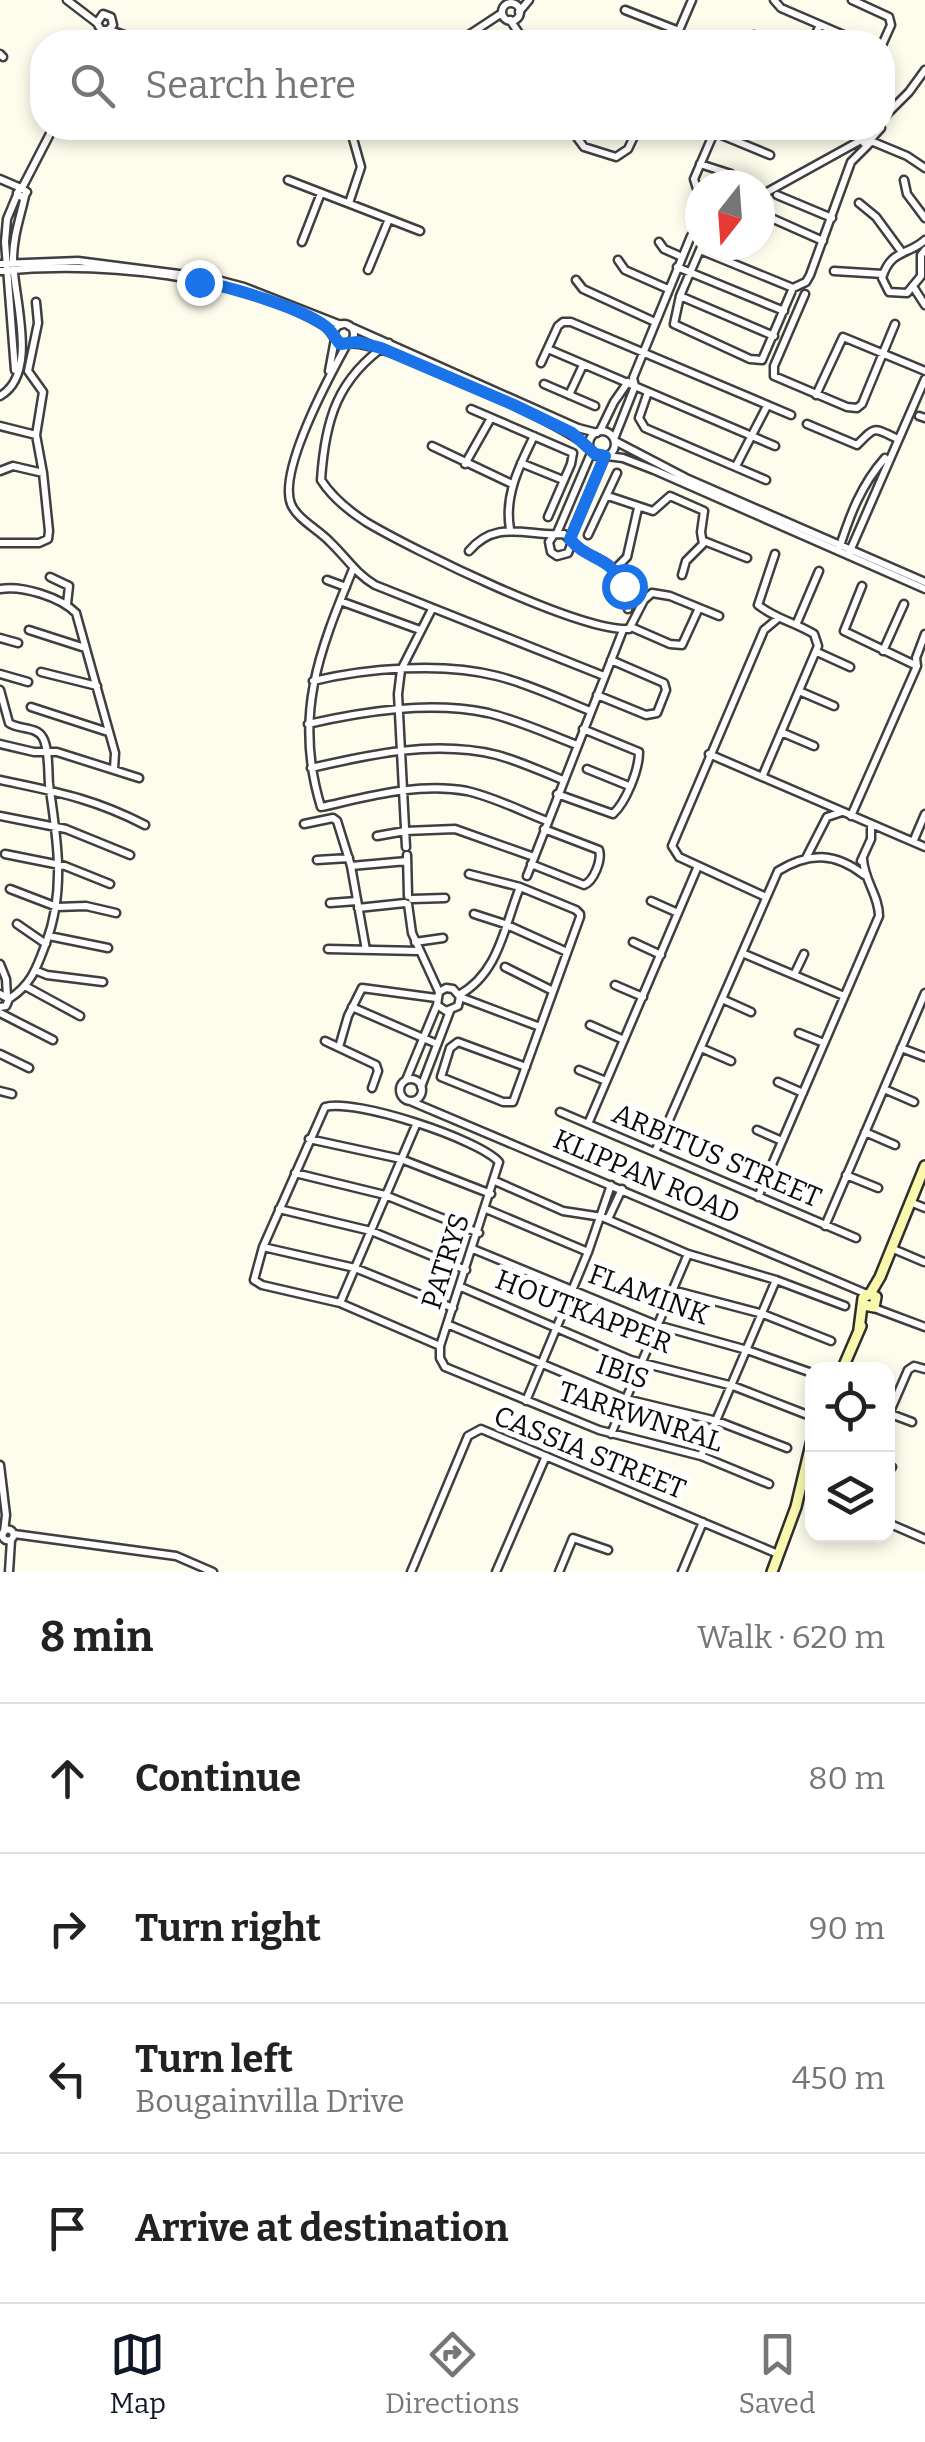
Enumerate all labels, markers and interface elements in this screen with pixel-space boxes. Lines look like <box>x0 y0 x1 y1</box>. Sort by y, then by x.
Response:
search box <box>30 30 895 140</box>
icon: search <box>65 58 120 113</box>
text: Search here <box>145 62 356 108</box>
north arrow <box>685 170 775 260</box>
route end <box>177 260 223 306</box>
route start <box>602 564 648 610</box>
street label: ARBITUS STREET <box>607 1097 826 1214</box>
street label: KLIPPAN ROAD <box>549 1122 745 1231</box>
street label: PATRYS <box>415 1209 476 1313</box>
street label: FLAMINK <box>584 1257 714 1332</box>
street label: HOUTKAPPER <box>491 1263 677 1360</box>
street label: IBIS <box>592 1347 653 1396</box>
map controls <box>805 1362 895 1542</box>
button: locate <box>805 1362 895 1452</box>
street label: TARRWNRAL <box>554 1374 727 1459</box>
street label: CASSIA STREET <box>489 1399 690 1506</box>
button: layers <box>805 1452 895 1542</box>
text: 8 min <box>40 1612 153 1662</box>
text: Walk · 620 m <box>697 1618 885 1656</box>
icon: ahead <box>40 1751 95 1806</box>
text: Continue <box>135 1755 301 1801</box>
text: 80 m <box>808 1759 885 1797</box>
icon: right <box>40 1901 95 1956</box>
text: Turn right <box>135 1905 321 1951</box>
text: 90 m <box>809 1909 885 1947</box>
text: Turn left <box>135 2036 293 2082</box>
icon: left <box>40 2051 95 2106</box>
text: 450 m <box>792 2059 885 2097</box>
text: Bougainvilla Drive <box>135 2082 404 2120</box>
icon: arrive <box>40 2201 95 2256</box>
text: Arrive at destination <box>135 2205 508 2251</box>
tab: Map <box>109 2327 166 2420</box>
tab: Directions <box>385 2327 520 2420</box>
tab: Saved <box>739 2327 816 2420</box>

